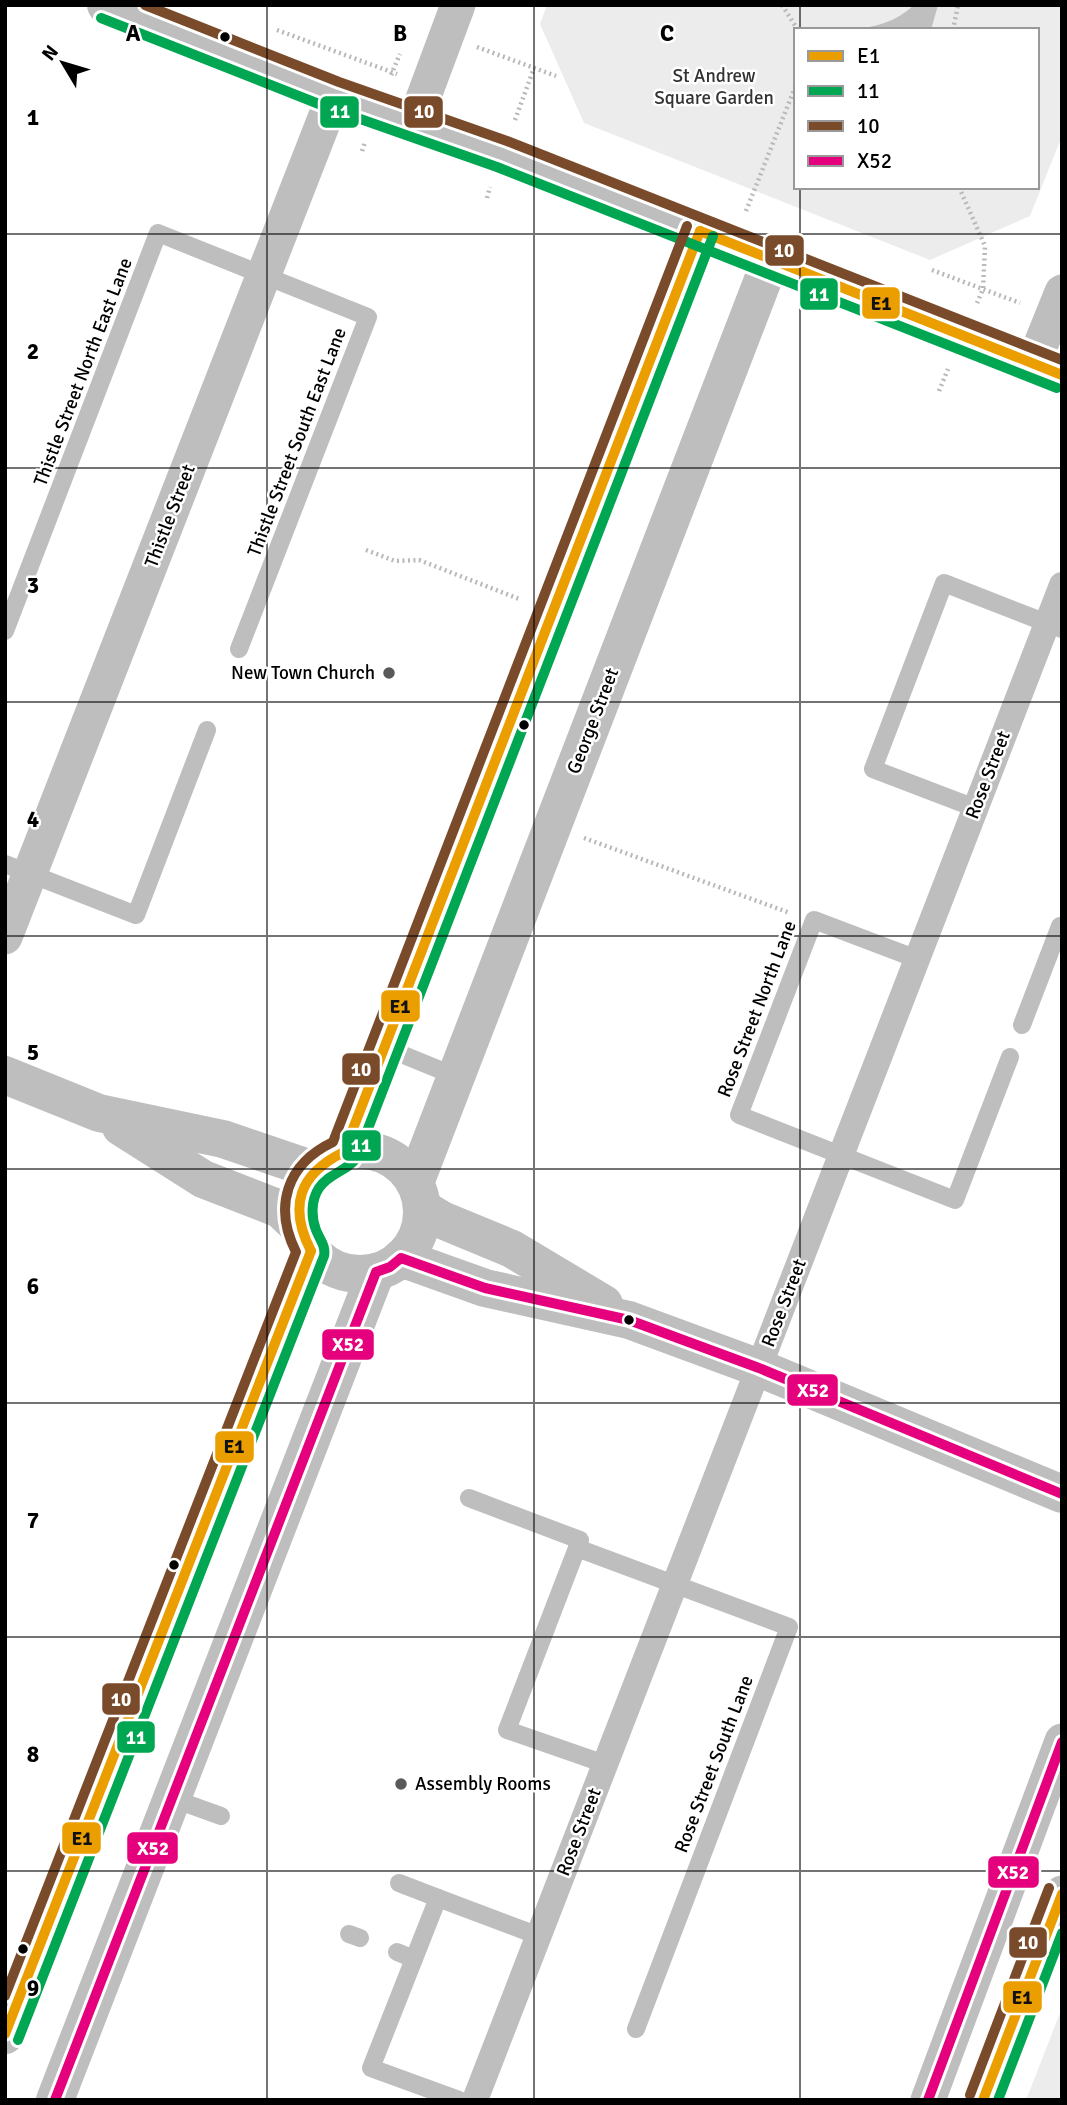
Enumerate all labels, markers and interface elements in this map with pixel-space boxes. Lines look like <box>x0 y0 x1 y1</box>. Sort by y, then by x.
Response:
text: A <box>126 19 141 48</box>
text: B <box>393 19 407 48</box>
text: C <box>660 19 674 48</box>
north arrow <box>28 28 98 98</box>
legend <box>794 28 1039 189</box>
unlabelled marker <box>218 30 232 44</box>
text: N <box>37 41 64 66</box>
text: E1 <box>857 43 880 69</box>
park label: St Andrew Square Garden <box>654 64 774 110</box>
text: 11 <box>857 78 880 104</box>
line badge: 11 <box>319 95 360 129</box>
line badge: 10 <box>403 95 444 129</box>
text: 11 <box>330 100 350 124</box>
text: 10 <box>414 100 434 124</box>
text: 1 <box>27 103 39 132</box>
text: 10 <box>857 113 880 139</box>
text: X52 <box>857 148 892 174</box>
line badge: 10 <box>764 234 805 267</box>
text: 10 <box>774 239 794 263</box>
street label: Thistle Street North East Lane <box>28 254 138 490</box>
line badge: 11 <box>799 277 839 311</box>
text: 11 <box>809 283 829 307</box>
line badge: E1 <box>861 286 901 320</box>
text: E1 <box>870 292 892 316</box>
street label: Thistle Street South East Lane <box>242 324 352 560</box>
text: 2 <box>27 337 39 366</box>
street label: Thistle Street <box>139 461 201 571</box>
text: 3 <box>27 571 39 600</box>
place label: New Town Church <box>231 661 375 685</box>
street label: George Street <box>562 664 624 777</box>
marker: New Town Church <box>381 665 397 681</box>
unlabelled marker <box>517 718 531 732</box>
street label: Rose Street <box>960 727 1016 823</box>
text: 4 <box>27 805 39 834</box>
street label: Rose Street North Lane <box>712 917 802 1101</box>
line badge: E1 <box>380 989 421 1023</box>
text: E1 <box>389 995 411 1019</box>
text: 5 <box>27 1038 39 1067</box>
line badge: 10 <box>341 1052 381 1086</box>
text: 10 <box>351 1058 371 1082</box>
line badge: 11 <box>341 1129 382 1162</box>
text: 11 <box>351 1134 371 1158</box>
street label: Rose Street <box>756 1255 812 1351</box>
text: 6 <box>27 1272 39 1301</box>
unlabelled marker <box>622 1313 636 1327</box>
line badge: X52 <box>321 1328 375 1361</box>
text: X52 <box>332 1333 364 1357</box>
line badge: X52 <box>786 1373 839 1407</box>
text: X52 <box>797 1379 829 1403</box>
line badge: E1 <box>214 1430 255 1464</box>
text: E1 <box>223 1435 245 1459</box>
text: 7 <box>27 1506 39 1535</box>
unlabelled marker <box>167 1558 181 1572</box>
street label: Rose Street South Lane <box>669 1672 759 1856</box>
line badge: 10 <box>101 1682 141 1716</box>
text: 10 <box>111 1688 131 1712</box>
line badge: 11 <box>116 1720 156 1754</box>
text: 11 <box>126 1726 146 1750</box>
text: 8 <box>27 1740 39 1769</box>
place label: Assembly Rooms <box>415 1772 551 1796</box>
marker: Assembly Rooms <box>393 1776 409 1792</box>
street label: Rose Street <box>551 1784 607 1880</box>
line badge: E1 <box>61 1821 102 1855</box>
text: E1 <box>71 1827 93 1851</box>
line badge: X52 <box>126 1831 179 1865</box>
text: X52 <box>137 1837 169 1861</box>
line badge: X52 <box>987 1855 1040 1889</box>
text: X52 <box>997 1861 1029 1885</box>
line badge: 10 <box>1008 1926 1048 1959</box>
text: 10 <box>1018 1931 1038 1955</box>
unlabelled marker <box>16 1942 30 1956</box>
text: 9 <box>27 1974 39 2003</box>
line badge: E1 <box>1002 1980 1043 2014</box>
text: E1 <box>1011 1986 1033 2010</box>

